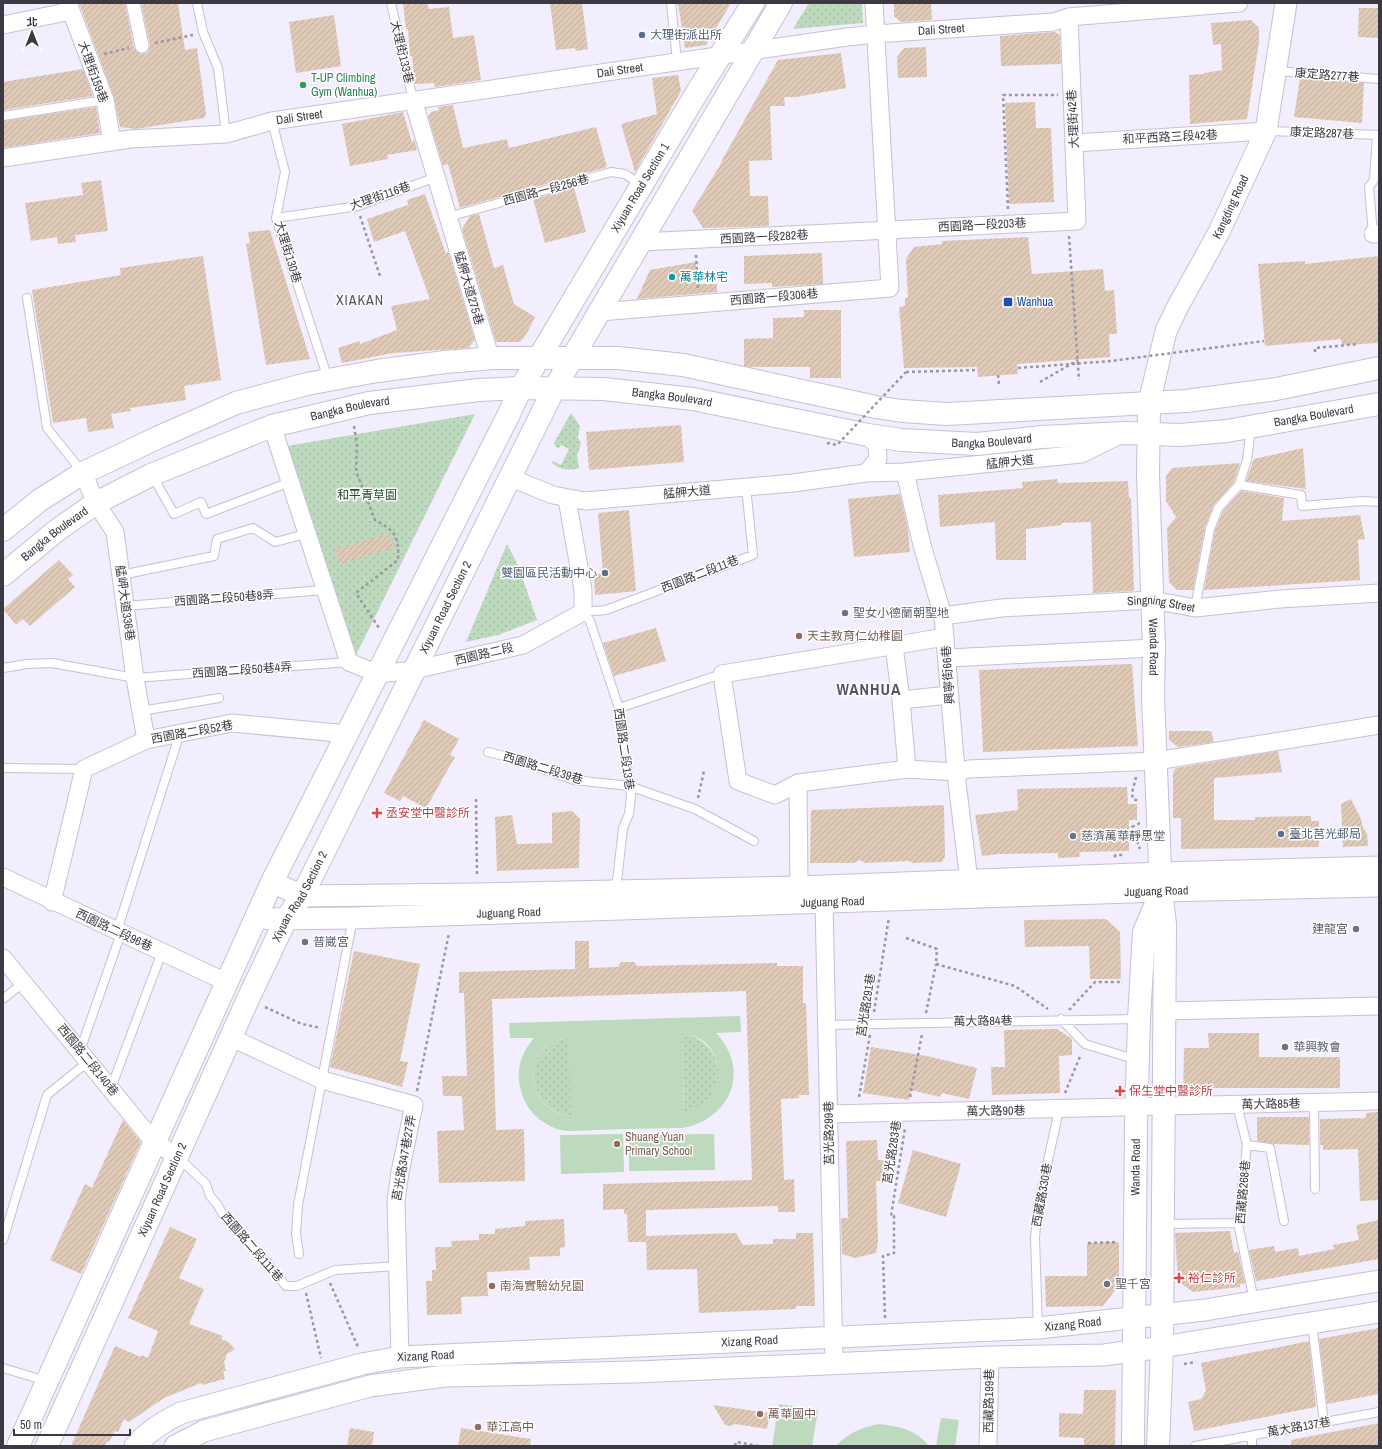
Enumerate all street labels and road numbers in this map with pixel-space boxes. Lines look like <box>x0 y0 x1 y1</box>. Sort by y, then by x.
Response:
street label: 大理街133巷 <box>387 19 417 85</box>
street label: Dali Street <box>917 20 965 39</box>
street label: 大理街159巷 <box>74 39 112 105</box>
street label: Dali Street <box>596 59 644 81</box>
street label: 康定路277巷 <box>1294 65 1360 85</box>
street label: 大理街42巷 <box>1063 89 1083 149</box>
street label: Dali Street <box>275 106 324 128</box>
street label: 康定路287巷 <box>1290 124 1354 142</box>
street label: 和平西路三段42巷 <box>1122 127 1218 147</box>
street label: Xiyuan Road Section 1 <box>607 139 673 235</box>
street label: 西園路一段256巷 <box>501 171 591 209</box>
street label: Kangding Road <box>1209 172 1252 242</box>
street label: 大理街116巷 <box>347 178 413 214</box>
street label: 西園路一段203巷 <box>937 215 1027 235</box>
street label: 大理街130巷 <box>271 219 305 285</box>
street label: 西園路一段282巷 <box>719 227 809 247</box>
street label: 艋舺大道275巷 <box>451 249 487 327</box>
street label: 西園路一段306巷 <box>729 285 819 309</box>
street label: Bangka Boulevard <box>631 384 713 411</box>
street label: Bangka Boulevard <box>309 393 390 425</box>
street label: Bangka Boulevard <box>1273 401 1355 431</box>
street label: Bangka Boulevard <box>951 430 1033 452</box>
street label: 艋舺大道 <box>985 452 1035 472</box>
street label: 艋舺大道 <box>662 482 712 502</box>
street label: Bangka Boulevard <box>18 503 91 565</box>
street label: 西園路二段11巷 <box>659 552 741 596</box>
street label: Xiyuan Road Section 2 <box>416 558 475 656</box>
street label: 艋岬大道336巷 <box>112 564 138 642</box>
street label: 西園路二段50巷8弄 <box>173 587 275 609</box>
street label: Singning Street <box>1127 592 1197 616</box>
street label: Wanda Road <box>1145 618 1162 676</box>
street label: 西園路二段 <box>453 639 515 669</box>
street label: 興寧街66巷 <box>938 645 958 705</box>
street label: 西園路二段50巷4弄 <box>191 659 293 681</box>
street label: 西園路二段13巷 <box>610 707 638 791</box>
street label: 西園路二段52巷 <box>150 717 234 747</box>
street label: 西園路二段39巷 <box>501 748 585 788</box>
street label: Xiyuan Road Section 2 <box>268 849 331 944</box>
street label: Juguang Road <box>1124 882 1189 900</box>
street label: Juguang Road <box>800 893 865 911</box>
street label: Juguang Road <box>476 904 541 922</box>
street label: 西園路二段96巷 <box>73 905 155 955</box>
street label: 莒光路291巷 <box>853 972 879 1038</box>
street label: 萬大路84巷 <box>953 1012 1013 1030</box>
street label: 西園路二段140巷 <box>54 1021 122 1099</box>
street label: 萬大路85巷 <box>1241 1095 1301 1113</box>
street label: 莒光路299巷 <box>820 1101 838 1165</box>
street label: 萬大路90巷 <box>966 1102 1026 1120</box>
street label: 莒光路347巷27弄 <box>389 1114 419 1202</box>
street label: 莒光路283巷 <box>879 1119 905 1185</box>
street label: Wanda Road <box>1127 1138 1144 1196</box>
street label: Xiyuan Road Section 2 <box>134 1140 190 1239</box>
street label: 西藏路268巷 <box>1232 1159 1254 1225</box>
street label: 西藏路330巷 <box>1029 1162 1055 1228</box>
street label: 西園路二段111巷 <box>217 1209 287 1285</box>
street label: Xizang Road <box>1044 1313 1102 1335</box>
street label: Xizang Road <box>721 1332 778 1350</box>
street label: Xizang Road <box>397 1347 455 1365</box>
street label: 西藏路199巷 <box>980 1369 998 1433</box>
street label: 萬大路137巷 <box>1266 1414 1332 1440</box>

